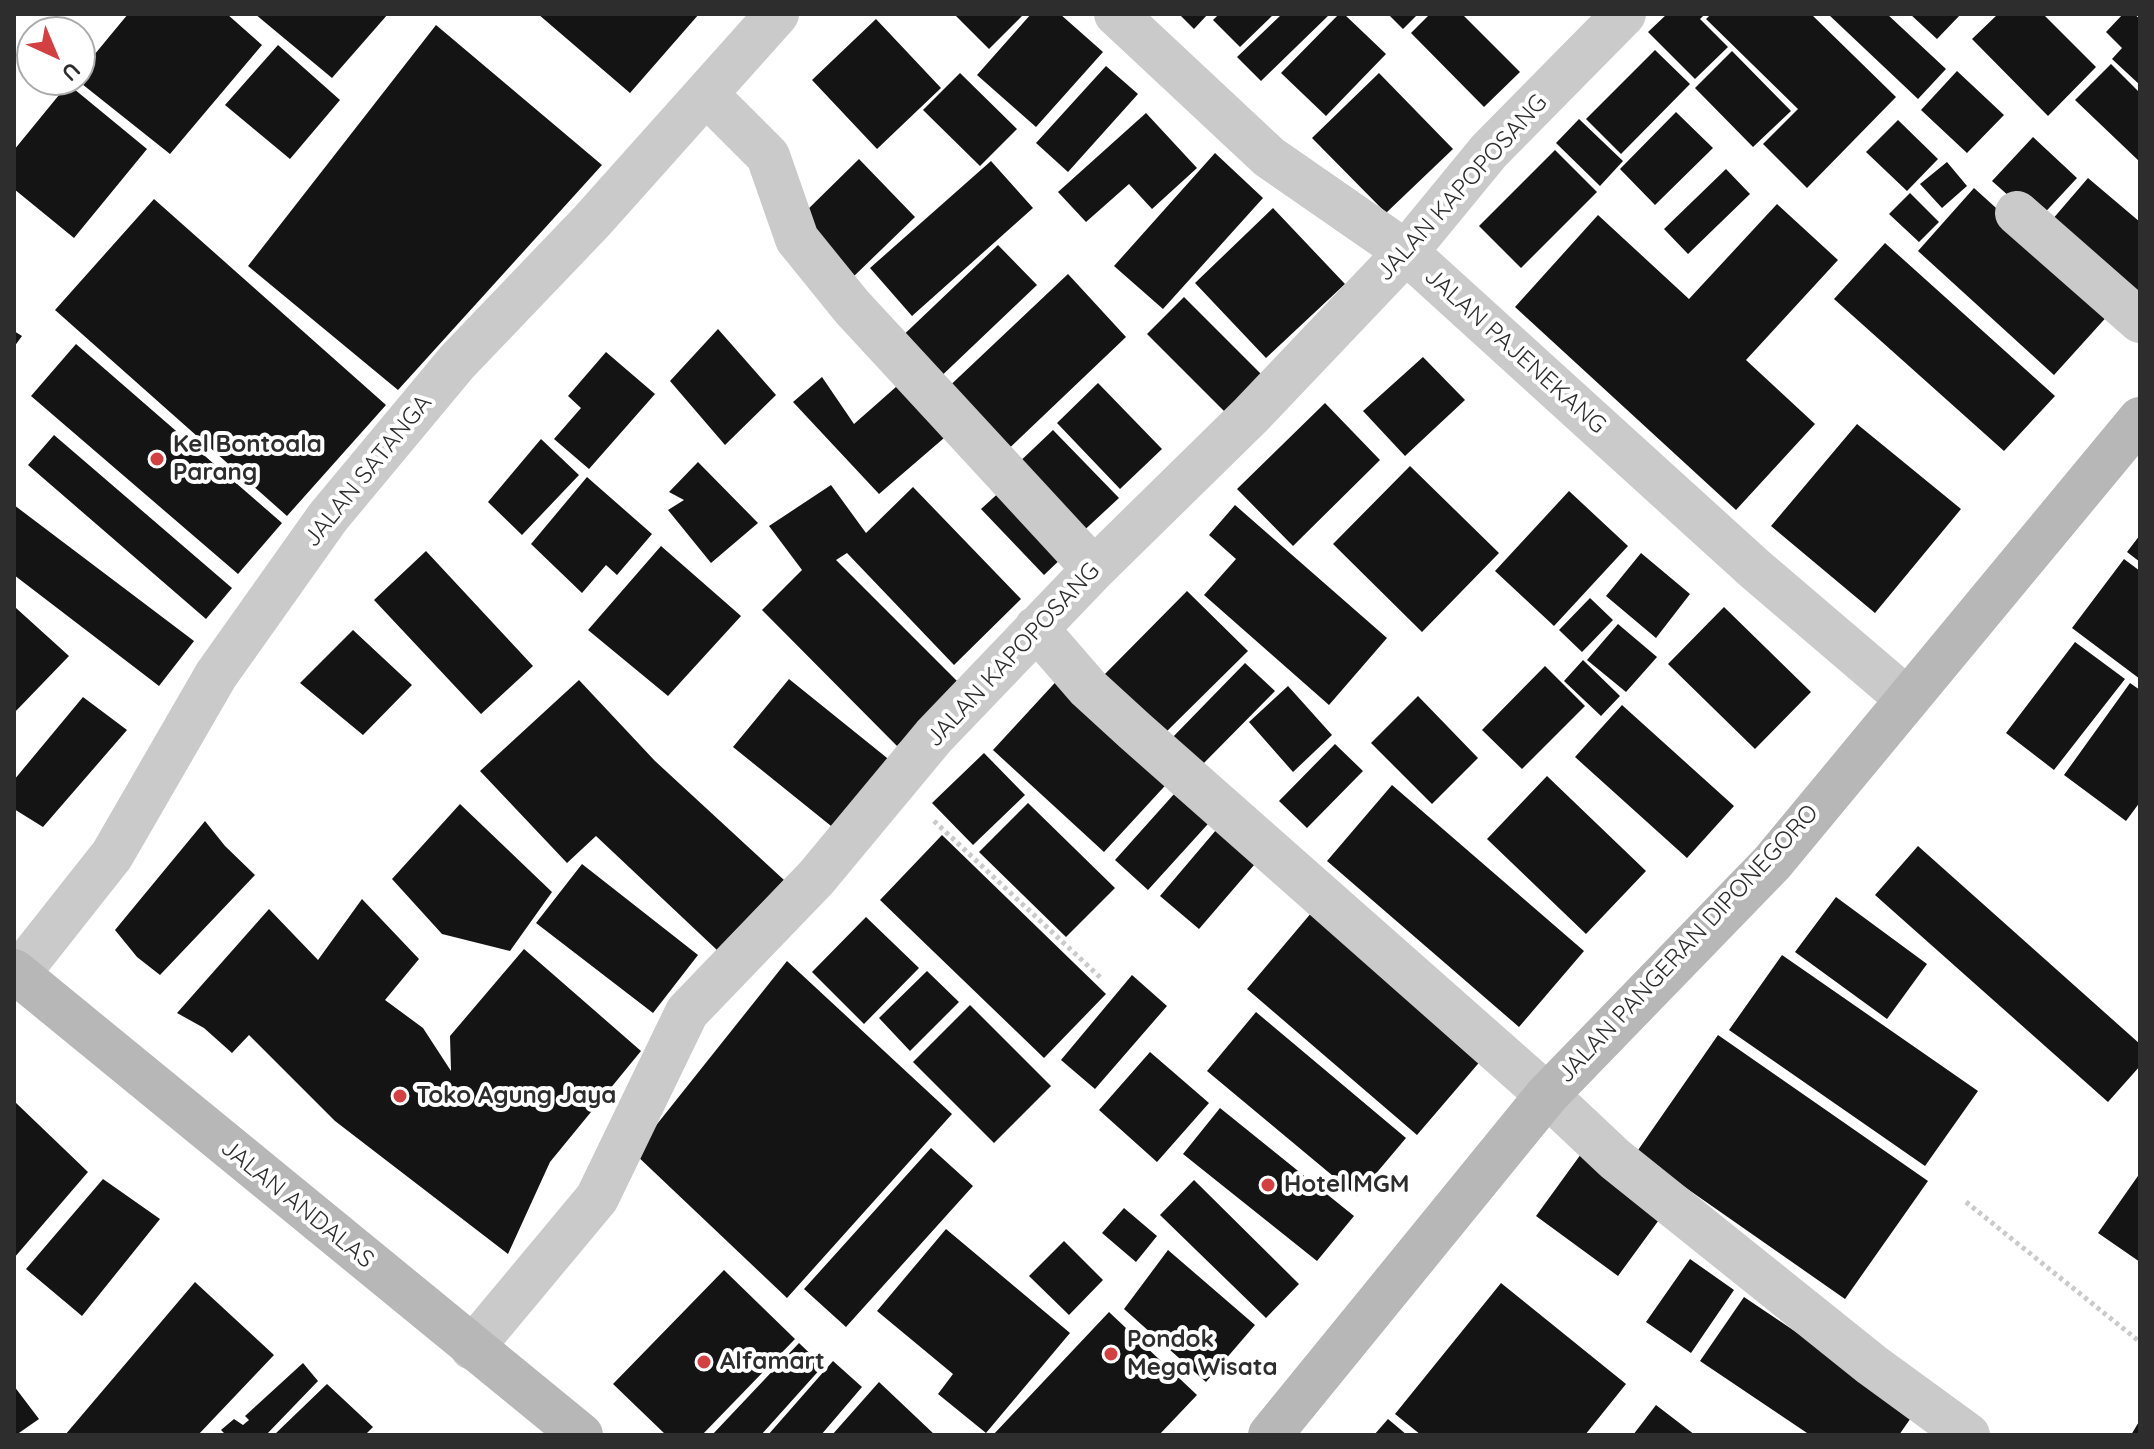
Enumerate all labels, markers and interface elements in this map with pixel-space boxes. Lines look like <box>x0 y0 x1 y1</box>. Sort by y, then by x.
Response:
north arrow <box>16 16 96 96</box>
text: U <box>56 56 87 87</box>
street label: JALAN KAPOPOSANG <box>1371 89 1553 287</box>
street label: JALAN PAJENEKANG <box>1418 262 1612 440</box>
street label: JALAN SATANGA <box>298 389 438 553</box>
place label: Kel Bontoala Parang <box>173 431 322 487</box>
marker: Kel Bontoala Parang <box>148 450 166 468</box>
street label: JALAN KAPOPOSANG <box>920 557 1106 753</box>
street label: JALAN PANGERAN DIPONEGORO <box>1551 799 1825 1089</box>
place label: Toko Agung Jaya <box>416 1082 616 1110</box>
marker: Toko Agung Jaya <box>391 1087 409 1105</box>
street label: JALAN ANDALAS <box>215 1133 379 1275</box>
place label: Hotel MGM <box>1284 1171 1409 1199</box>
marker: Hotel MGM <box>1259 1176 1277 1194</box>
place label: Pondok Mega Wisata <box>1127 1326 1278 1382</box>
marker: Pondok Mega Wisata <box>1102 1345 1120 1363</box>
place label: Alfamart <box>720 1348 825 1376</box>
marker: Alfamart <box>695 1353 713 1371</box>

